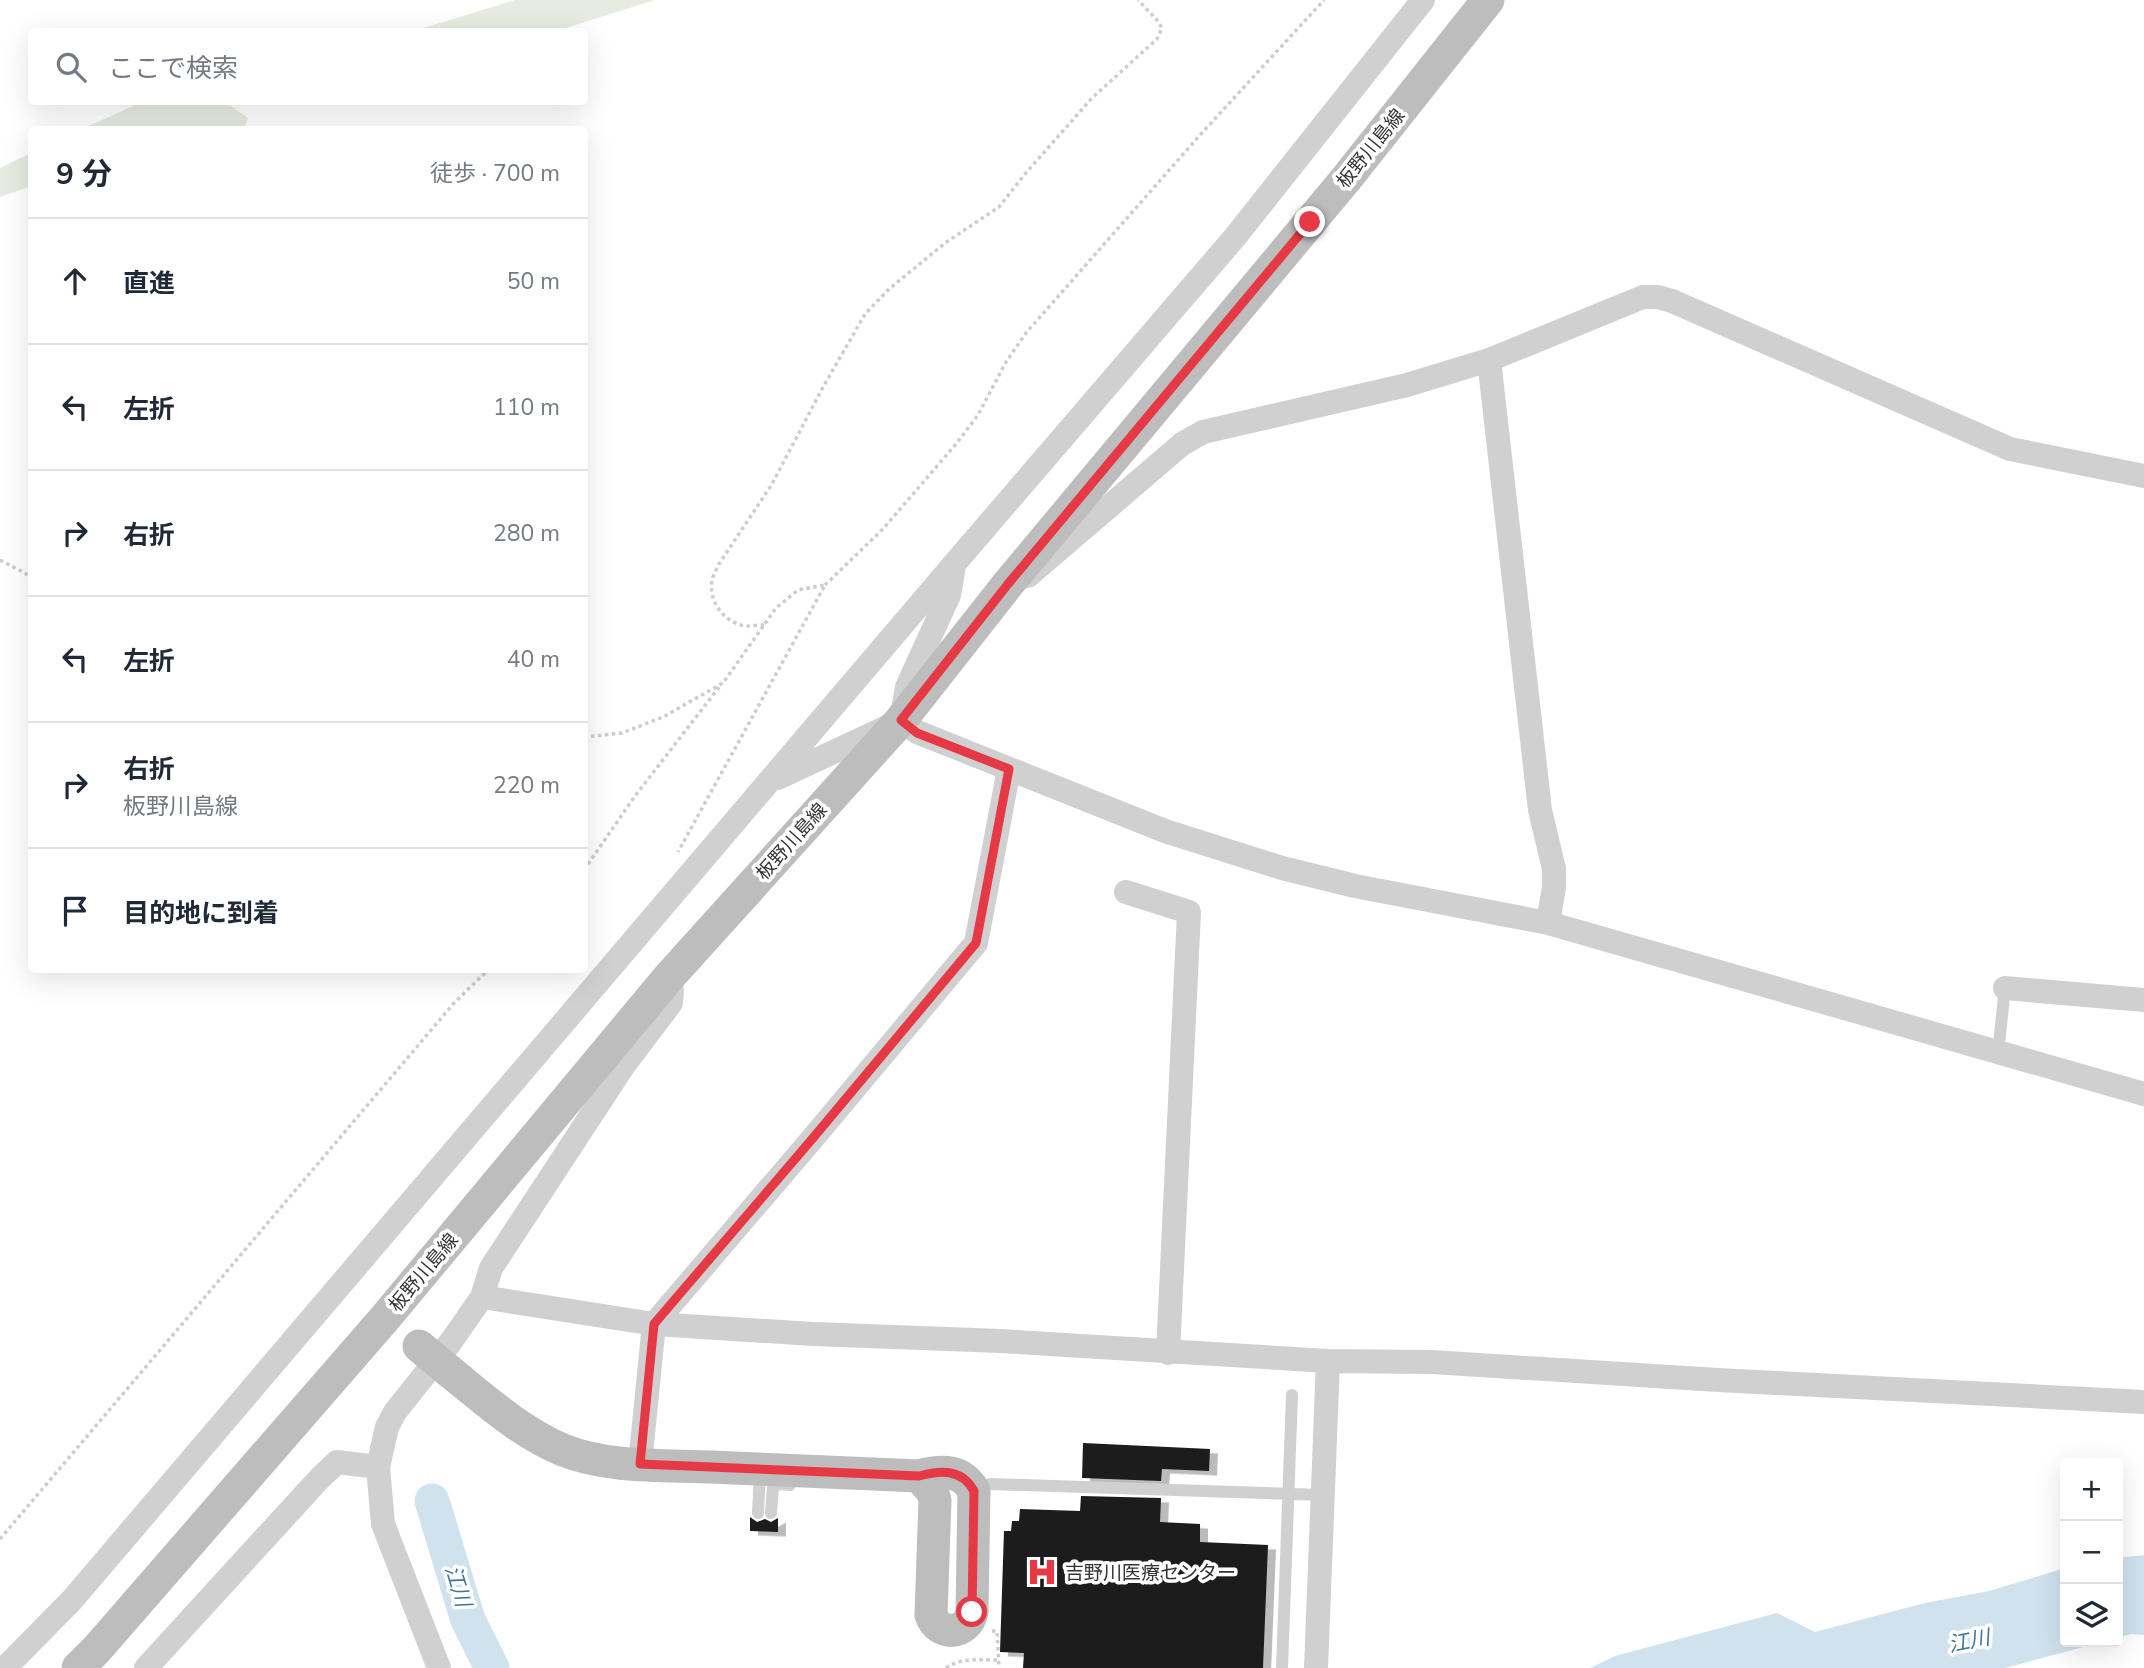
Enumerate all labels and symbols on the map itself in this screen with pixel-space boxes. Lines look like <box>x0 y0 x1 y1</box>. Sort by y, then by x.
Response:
street label: 板野川島線 <box>1331 104 1411 194</box>
route end <box>1294 206 1325 237</box>
street label: 板野川島線 <box>750 798 833 886</box>
street label: 板野川島線 <box>383 1228 464 1317</box>
hospital icon: 吉野川医療センター <box>1025 1555 1059 1589</box>
place label: 吉野川医療センター <box>1065 1560 1236 1586</box>
water label: 江川 <box>438 1562 478 1612</box>
route start <box>956 1596 987 1627</box>
water label: 江川 <box>1946 1623 1994 1659</box>

